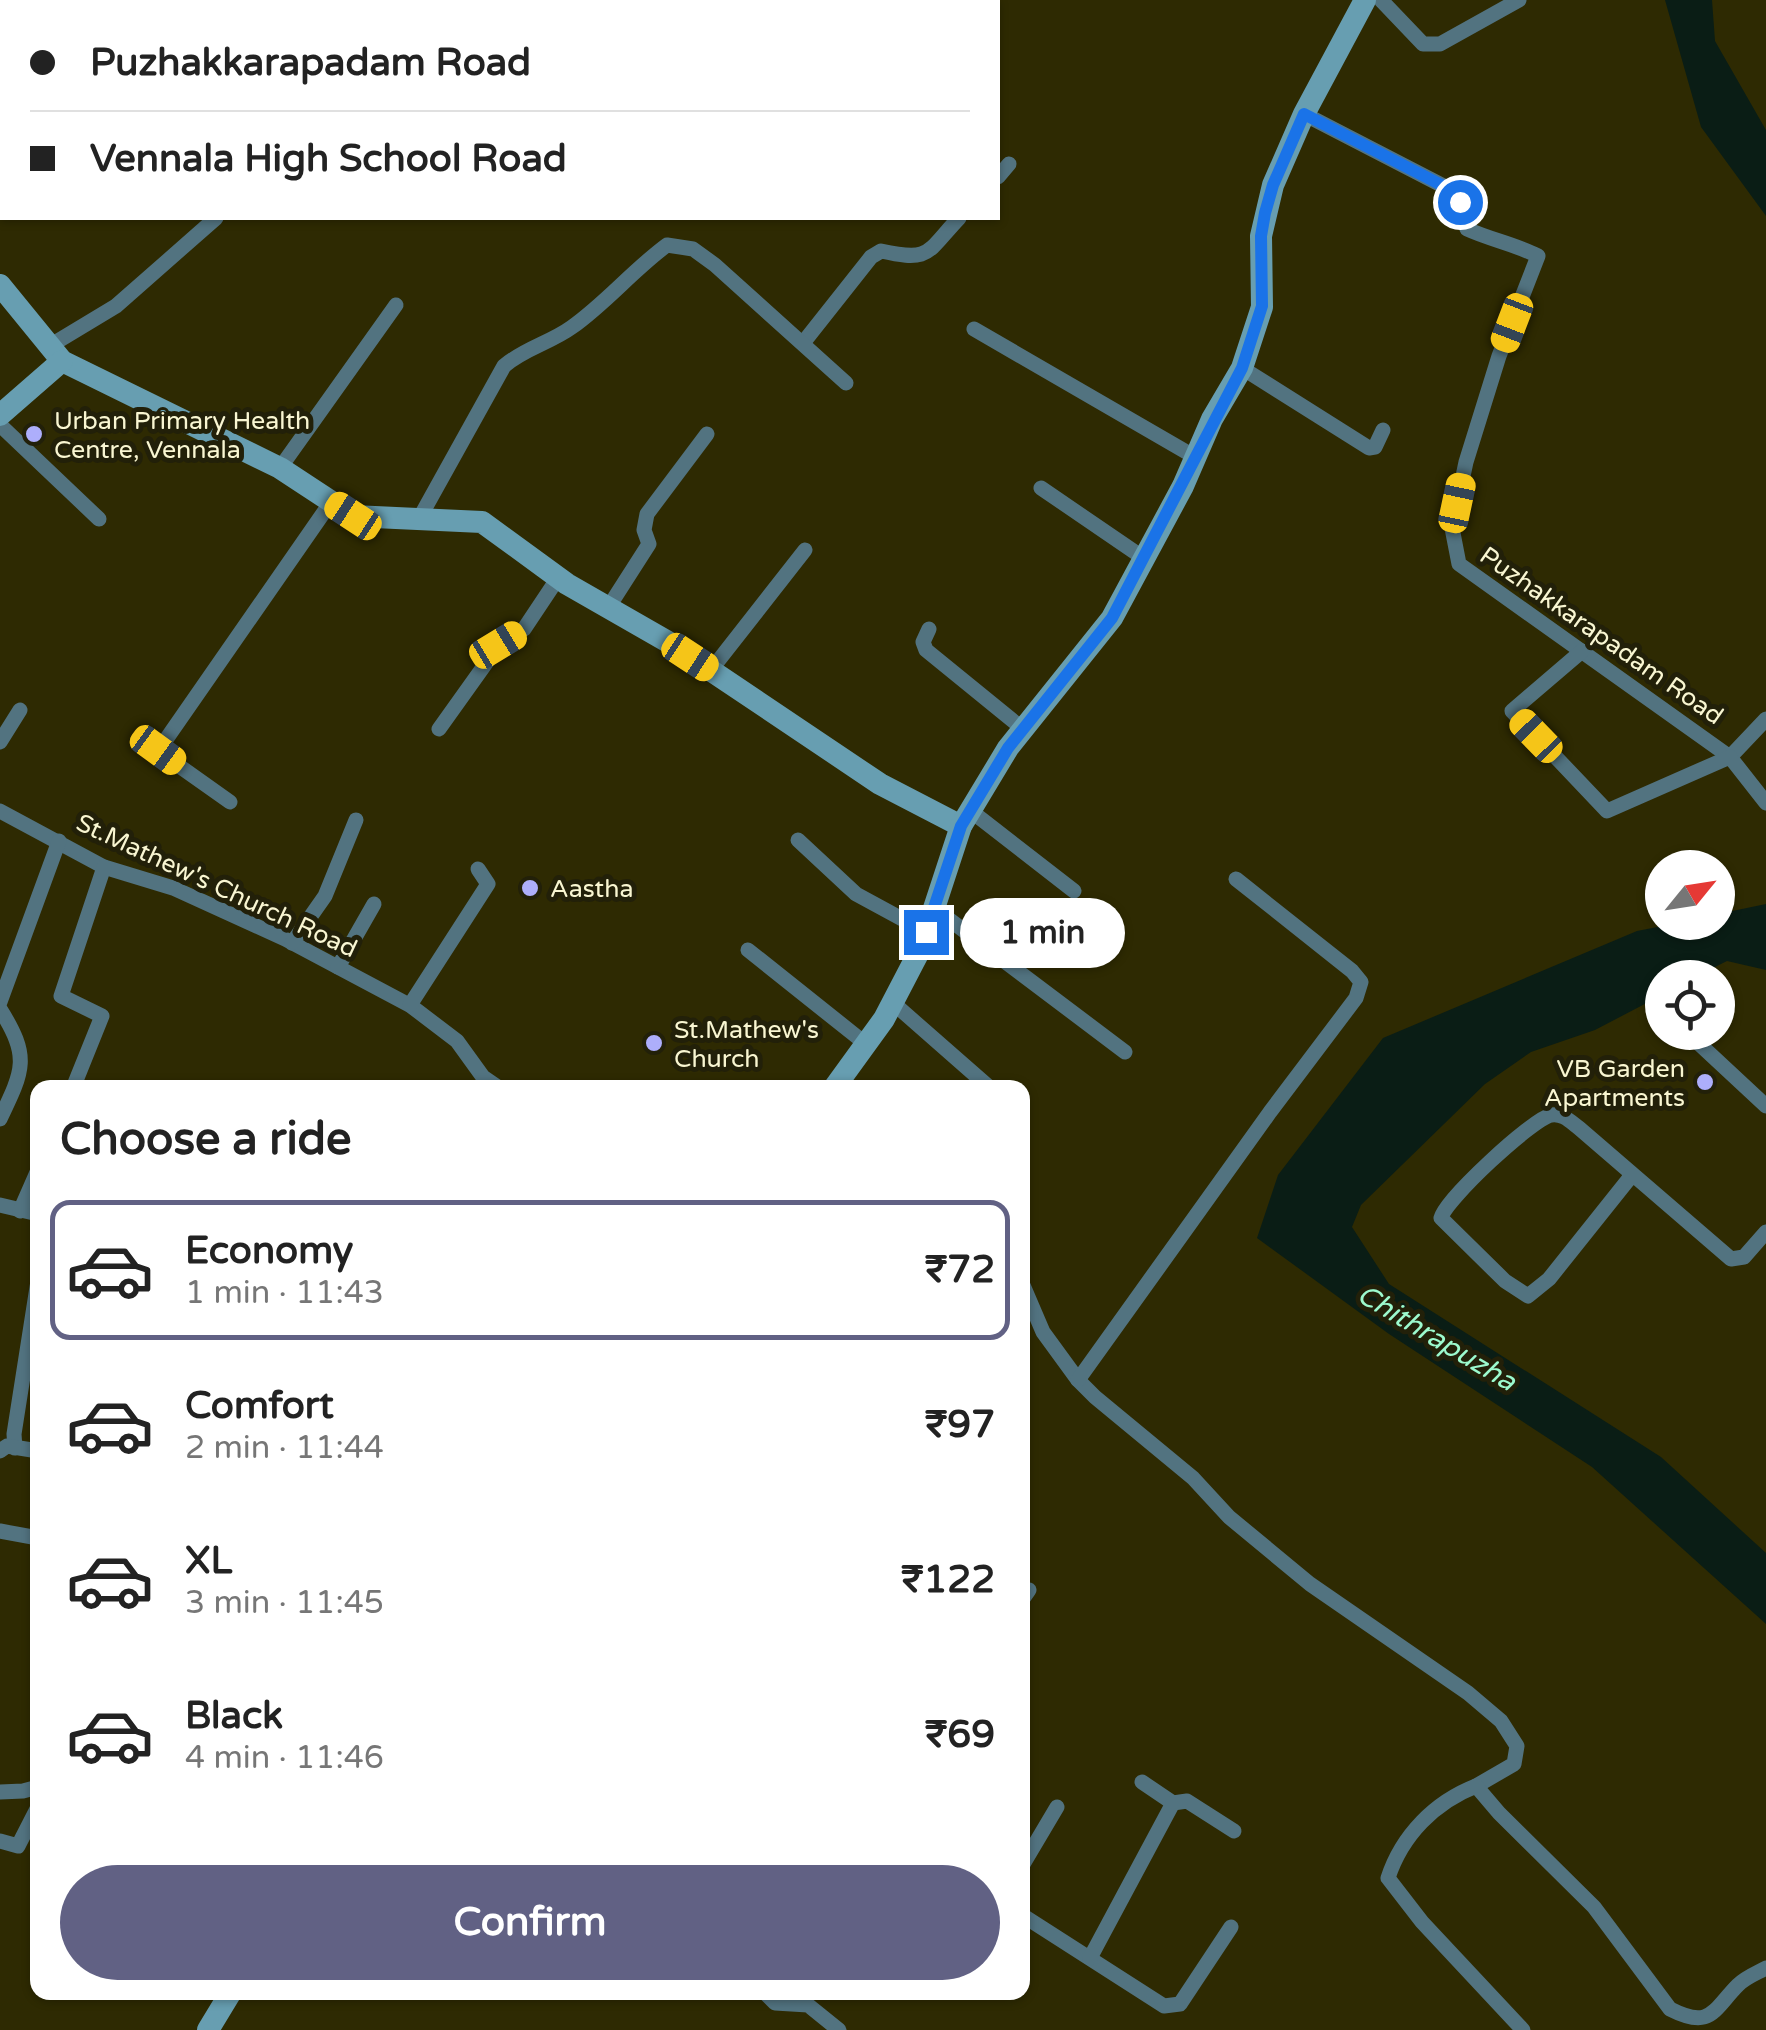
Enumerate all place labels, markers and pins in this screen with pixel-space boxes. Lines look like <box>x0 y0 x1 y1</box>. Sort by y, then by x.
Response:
place label: Urban Primary Health Centre, Vennala <box>54 406 310 465</box>
marker: Urban Primary Health Centre, Vennala <box>23 423 45 445</box>
place label: Aastha <box>550 874 633 904</box>
marker: Aastha <box>519 877 541 899</box>
place label: St.Mathew's Church <box>674 1015 819 1074</box>
marker: St.Mathew's Church <box>643 1032 665 1054</box>
place label: VB Garden Apartments <box>1544 1054 1685 1113</box>
marker: VB Garden Apartments <box>1694 1071 1716 1093</box>

